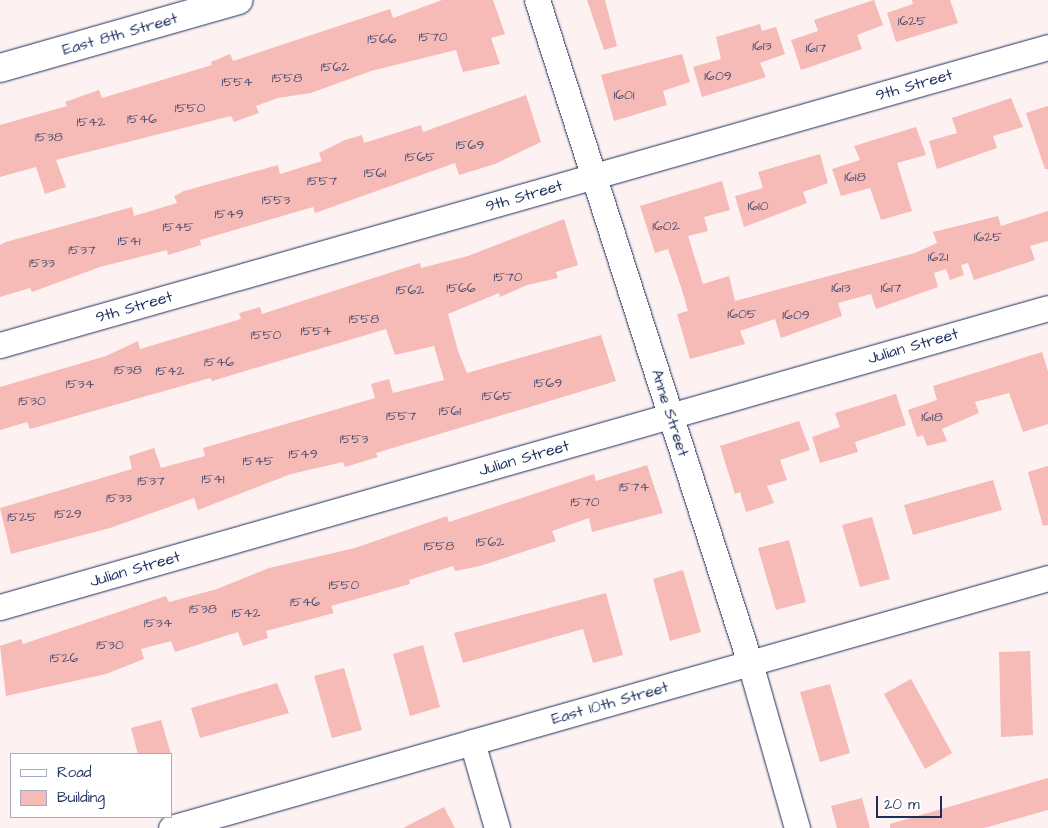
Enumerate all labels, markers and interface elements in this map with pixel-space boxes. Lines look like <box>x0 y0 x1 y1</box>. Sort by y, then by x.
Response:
street label: East 8th Street <box>60 8 180 60</box>
house number: 1625 <box>898 13 926 29</box>
house number: 1570 <box>418 29 448 45</box>
house number: 1566 <box>367 31 397 47</box>
house number: 1613 <box>752 38 772 54</box>
house number: 1617 <box>806 40 826 56</box>
house number: 1562 <box>321 59 349 75</box>
street label: 9th Street <box>873 65 955 105</box>
house number: 1609 <box>704 68 732 84</box>
house number: 1558 <box>272 70 302 86</box>
house number: 1554 <box>221 74 253 90</box>
house number: 1601 <box>613 87 635 103</box>
house number: 1550 <box>175 100 205 116</box>
house number: 1546 <box>127 111 157 127</box>
house number: 1542 <box>76 114 106 130</box>
house number: 1538 <box>35 129 63 145</box>
house number: 1569 <box>456 137 484 153</box>
house number: 1565 <box>405 149 435 165</box>
house number: 1561 <box>364 165 386 181</box>
house number: 1618 <box>844 169 866 185</box>
house number: 1557 <box>307 173 337 189</box>
street label: 9th Street <box>483 176 565 216</box>
house number: 1553 <box>262 192 290 208</box>
house number: 1610 <box>747 198 769 214</box>
house number: 1549 <box>214 206 244 222</box>
house number: 1602 <box>652 218 680 234</box>
house number: 1545 <box>162 219 194 235</box>
house number: 1625 <box>974 229 1002 245</box>
house number: 1541 <box>117 233 141 249</box>
house number: 1537 <box>68 242 96 258</box>
house number: 1621 <box>928 249 948 265</box>
house number: 1533 <box>29 255 55 271</box>
house number: 1570 <box>493 269 523 285</box>
house number: 1566 <box>446 280 476 296</box>
house number: 1613 <box>831 280 851 296</box>
house number: 1617 <box>881 280 901 296</box>
house number: 1562 <box>396 282 424 298</box>
street label: 9th Street <box>93 287 175 327</box>
house number: 1605 <box>727 306 757 322</box>
house number: 1609 <box>782 307 810 323</box>
house number: 1558 <box>349 311 379 327</box>
house number: 1554 <box>300 323 332 339</box>
street label: Julian Street <box>865 324 961 368</box>
house number: 1550 <box>251 327 281 343</box>
house number: 1546 <box>204 354 234 370</box>
house number: 1538 <box>114 362 142 378</box>
house number: 1542 <box>155 363 185 379</box>
street label: Anne Street <box>647 367 693 459</box>
house number: 1569 <box>534 375 562 391</box>
house number: 1534 <box>66 376 94 392</box>
house number: 1565 <box>482 388 512 404</box>
house number: 1530 <box>18 393 46 409</box>
house number: 1561 <box>439 403 461 419</box>
house number: 1557 <box>386 408 416 424</box>
house number: 1618 <box>921 409 943 425</box>
house number: 1553 <box>340 431 368 447</box>
street label: Julian Street <box>476 436 572 480</box>
house number: 1549 <box>288 446 318 462</box>
house number: 1545 <box>242 453 274 469</box>
house number: 1541 <box>201 471 225 487</box>
house number: 1537 <box>137 473 165 489</box>
house number: 1574 <box>619 479 649 495</box>
house number: 1533 <box>106 490 132 506</box>
house number: 1570 <box>570 494 600 510</box>
house number: 1529 <box>54 506 82 522</box>
house number: 1525 <box>7 509 37 525</box>
house number: 1562 <box>476 534 504 550</box>
house number: 1558 <box>424 538 454 554</box>
street label: Julian Street <box>87 547 183 591</box>
house number: 1550 <box>329 577 359 593</box>
house number: 1546 <box>290 594 320 610</box>
house number: 1538 <box>189 601 217 617</box>
house number: 1542 <box>231 605 261 621</box>
house number: 1534 <box>144 615 172 631</box>
house number: 1530 <box>96 637 124 653</box>
house number: 1526 <box>50 650 78 666</box>
street label: East 10th Street <box>549 677 671 729</box>
legend <box>10 753 172 818</box>
text: Road <box>57 762 91 783</box>
scale bar <box>878 786 944 818</box>
text: Building <box>57 787 105 808</box>
text: 20 m <box>884 794 920 815</box>

